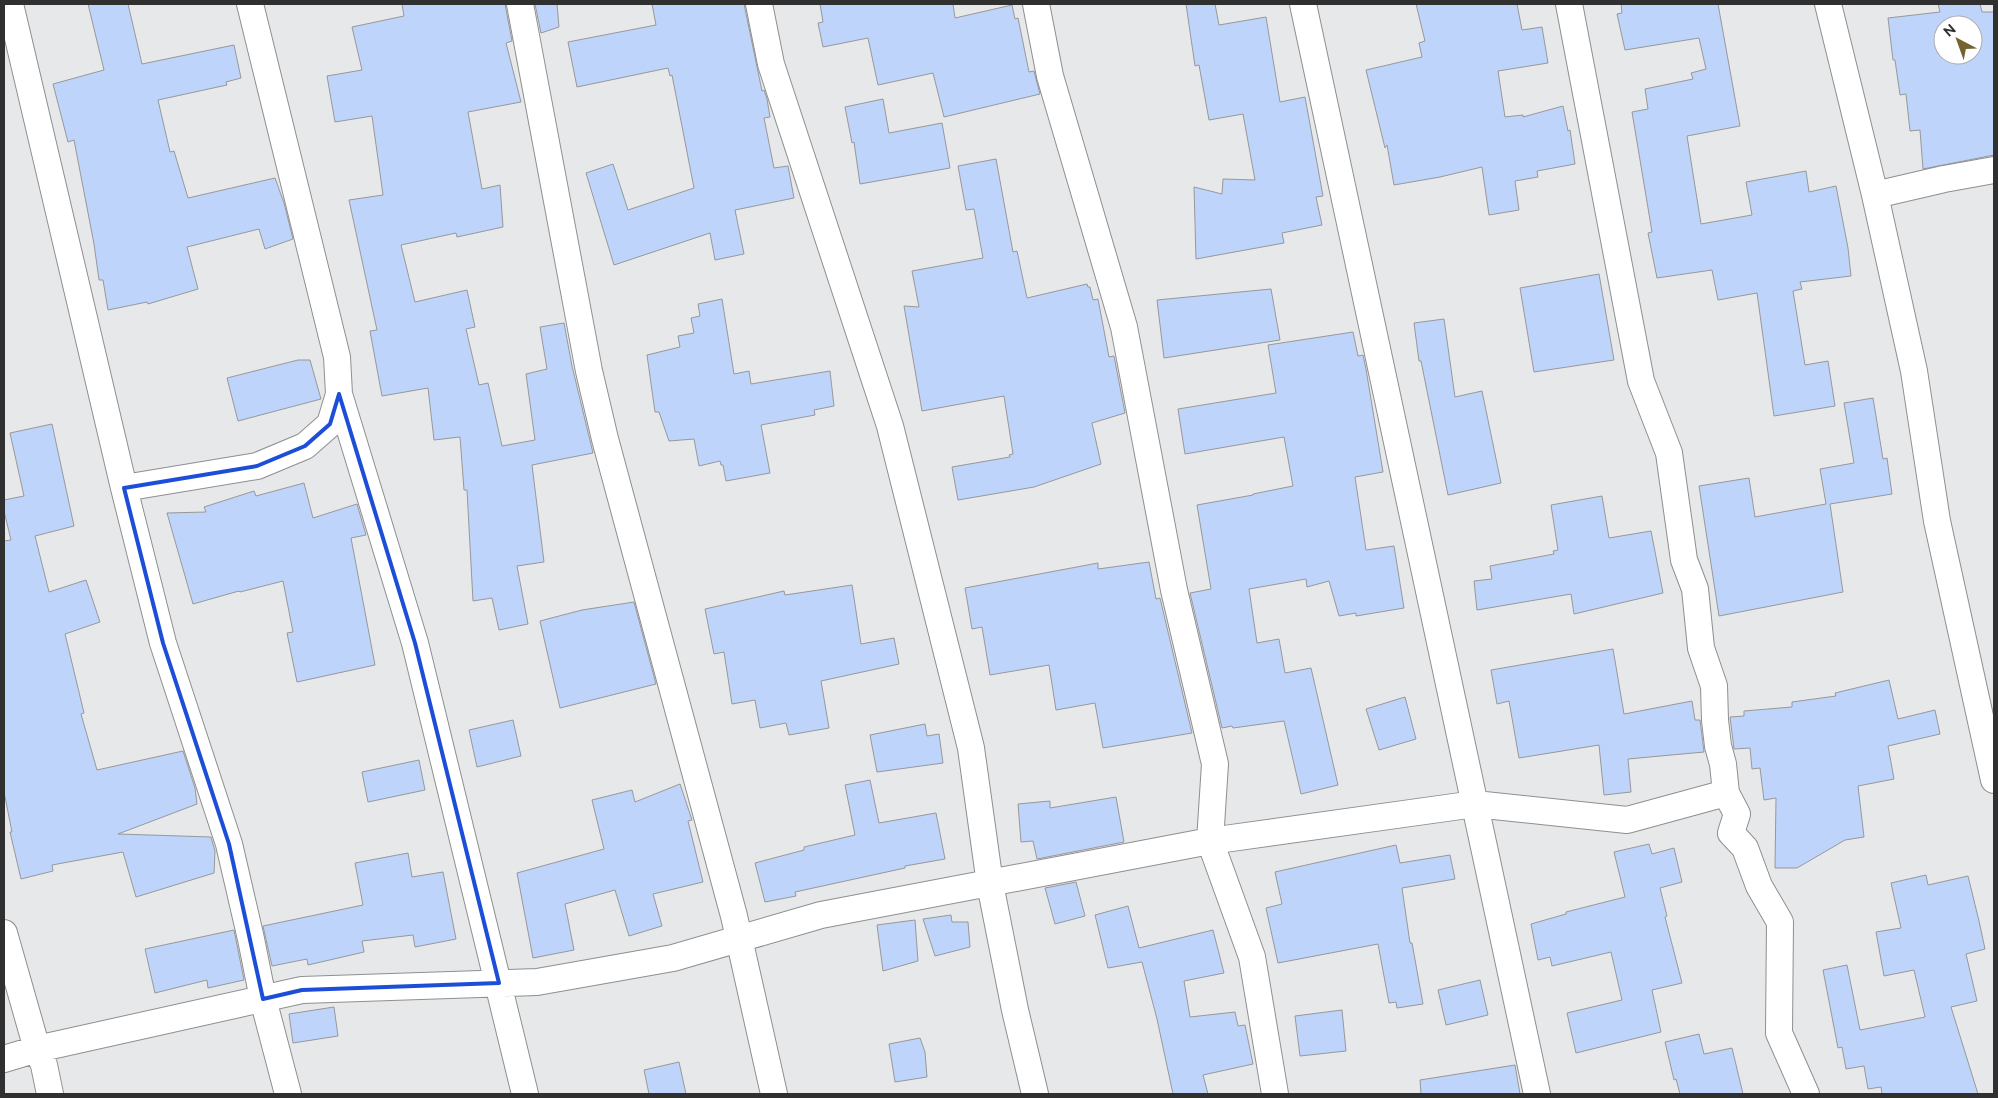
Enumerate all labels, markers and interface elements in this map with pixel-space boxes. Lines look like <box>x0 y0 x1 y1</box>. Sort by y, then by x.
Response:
north arrow <box>1933 15 1983 65</box>
text: N <box>1940 21 1959 40</box>

